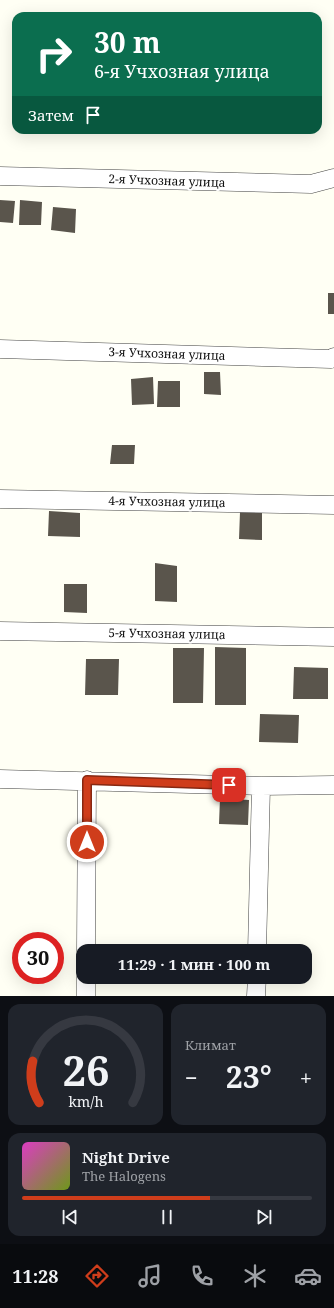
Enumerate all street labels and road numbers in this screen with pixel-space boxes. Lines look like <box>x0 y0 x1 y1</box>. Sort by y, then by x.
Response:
street label: 2-я Учхозная улица <box>108 170 226 191</box>
street label: 3-я Учхозная улица <box>108 343 226 364</box>
street label: 4-я Учхозная улица <box>108 492 226 511</box>
street label: 5-я Учхозная улица <box>108 624 226 643</box>

